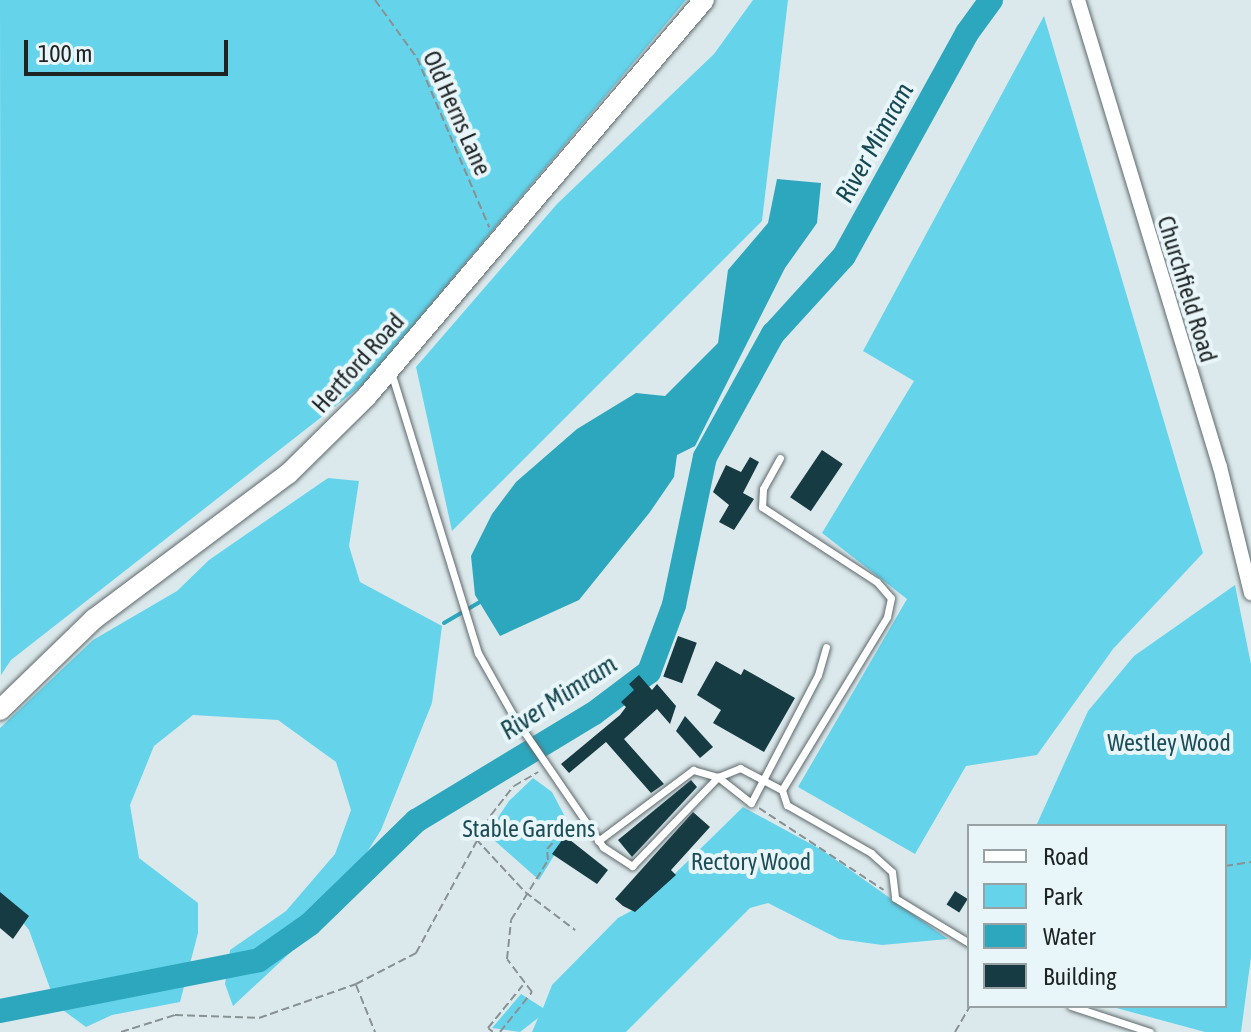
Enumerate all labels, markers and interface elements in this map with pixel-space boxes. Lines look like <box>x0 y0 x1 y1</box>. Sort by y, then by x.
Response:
scale bar <box>28 24 232 74</box>
text: 100 m <box>38 40 92 67</box>
street label: Old Herns Lane <box>417 46 497 180</box>
water label: River Mimram <box>829 78 921 208</box>
street label: Churchfield Road <box>1151 212 1223 366</box>
street label: Hertford Road <box>306 307 410 419</box>
water label: River Mimram <box>495 649 623 747</box>
park label: Westley Wood <box>1107 729 1231 757</box>
park label: Stable Gardens <box>462 815 596 843</box>
legend <box>967 824 1227 1008</box>
text: Road <box>1043 843 1089 870</box>
park label: Rectory Wood <box>691 848 811 876</box>
text: Park <box>1043 883 1083 910</box>
text: Water <box>1043 923 1096 950</box>
text: Building <box>1043 963 1116 990</box>

